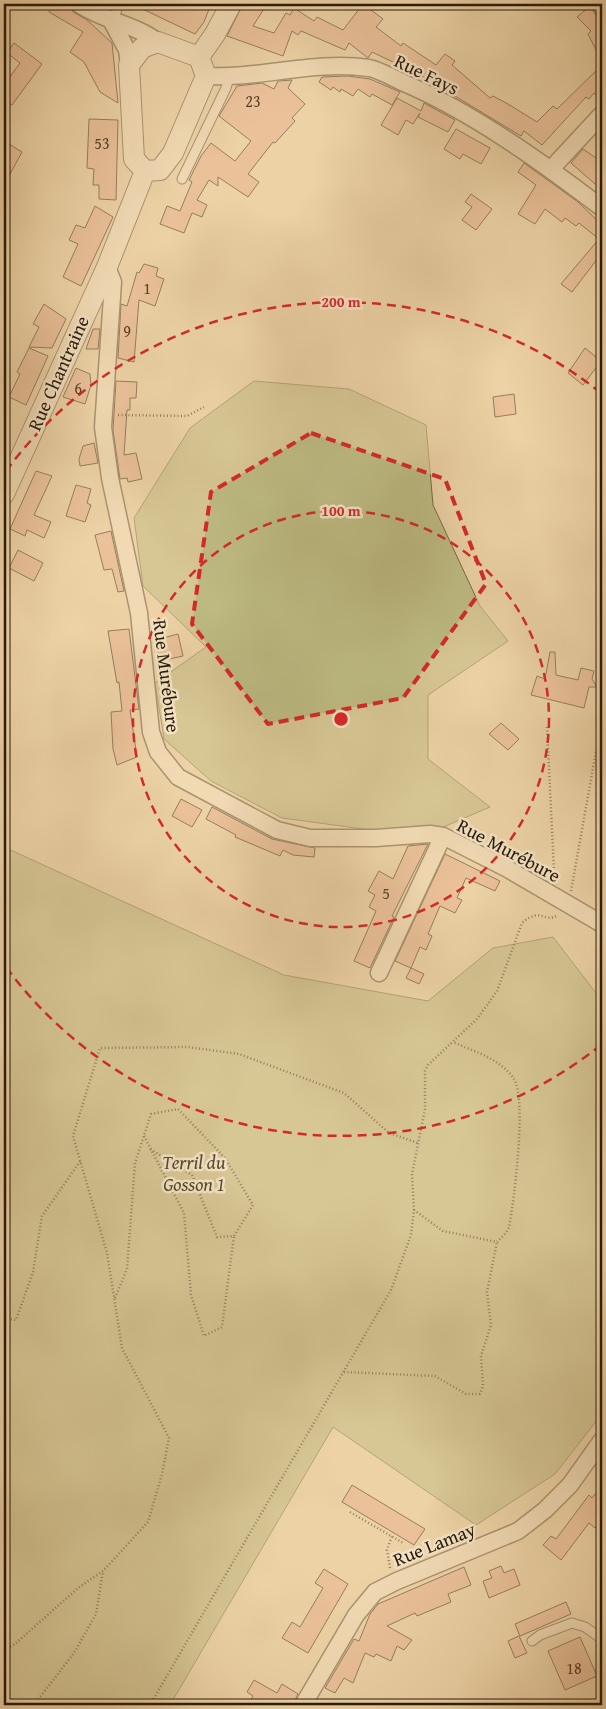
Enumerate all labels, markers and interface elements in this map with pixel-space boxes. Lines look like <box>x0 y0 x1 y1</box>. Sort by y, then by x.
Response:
street label: Rue Fays <box>390 46 464 102</box>
house number: 23 <box>245 89 261 113</box>
house number: 53 <box>94 131 110 155</box>
house number: 1 <box>143 276 151 300</box>
text: 200 m <box>321 291 361 312</box>
street label: Rue Chantraine <box>20 311 96 435</box>
house number: 9 <box>123 319 131 343</box>
house number: 6 <box>74 376 82 400</box>
text: 100 m <box>321 500 361 521</box>
street label: Rue Murébure <box>146 618 188 734</box>
centre of rings <box>332 710 350 728</box>
street label: Rue Murébure <box>452 811 566 889</box>
house number: 5 <box>382 881 390 905</box>
park label: Terril du Gosson 1 <box>162 1148 226 1198</box>
street label: Rue Lamay <box>389 1515 480 1573</box>
house number: 18 <box>566 1656 582 1680</box>

